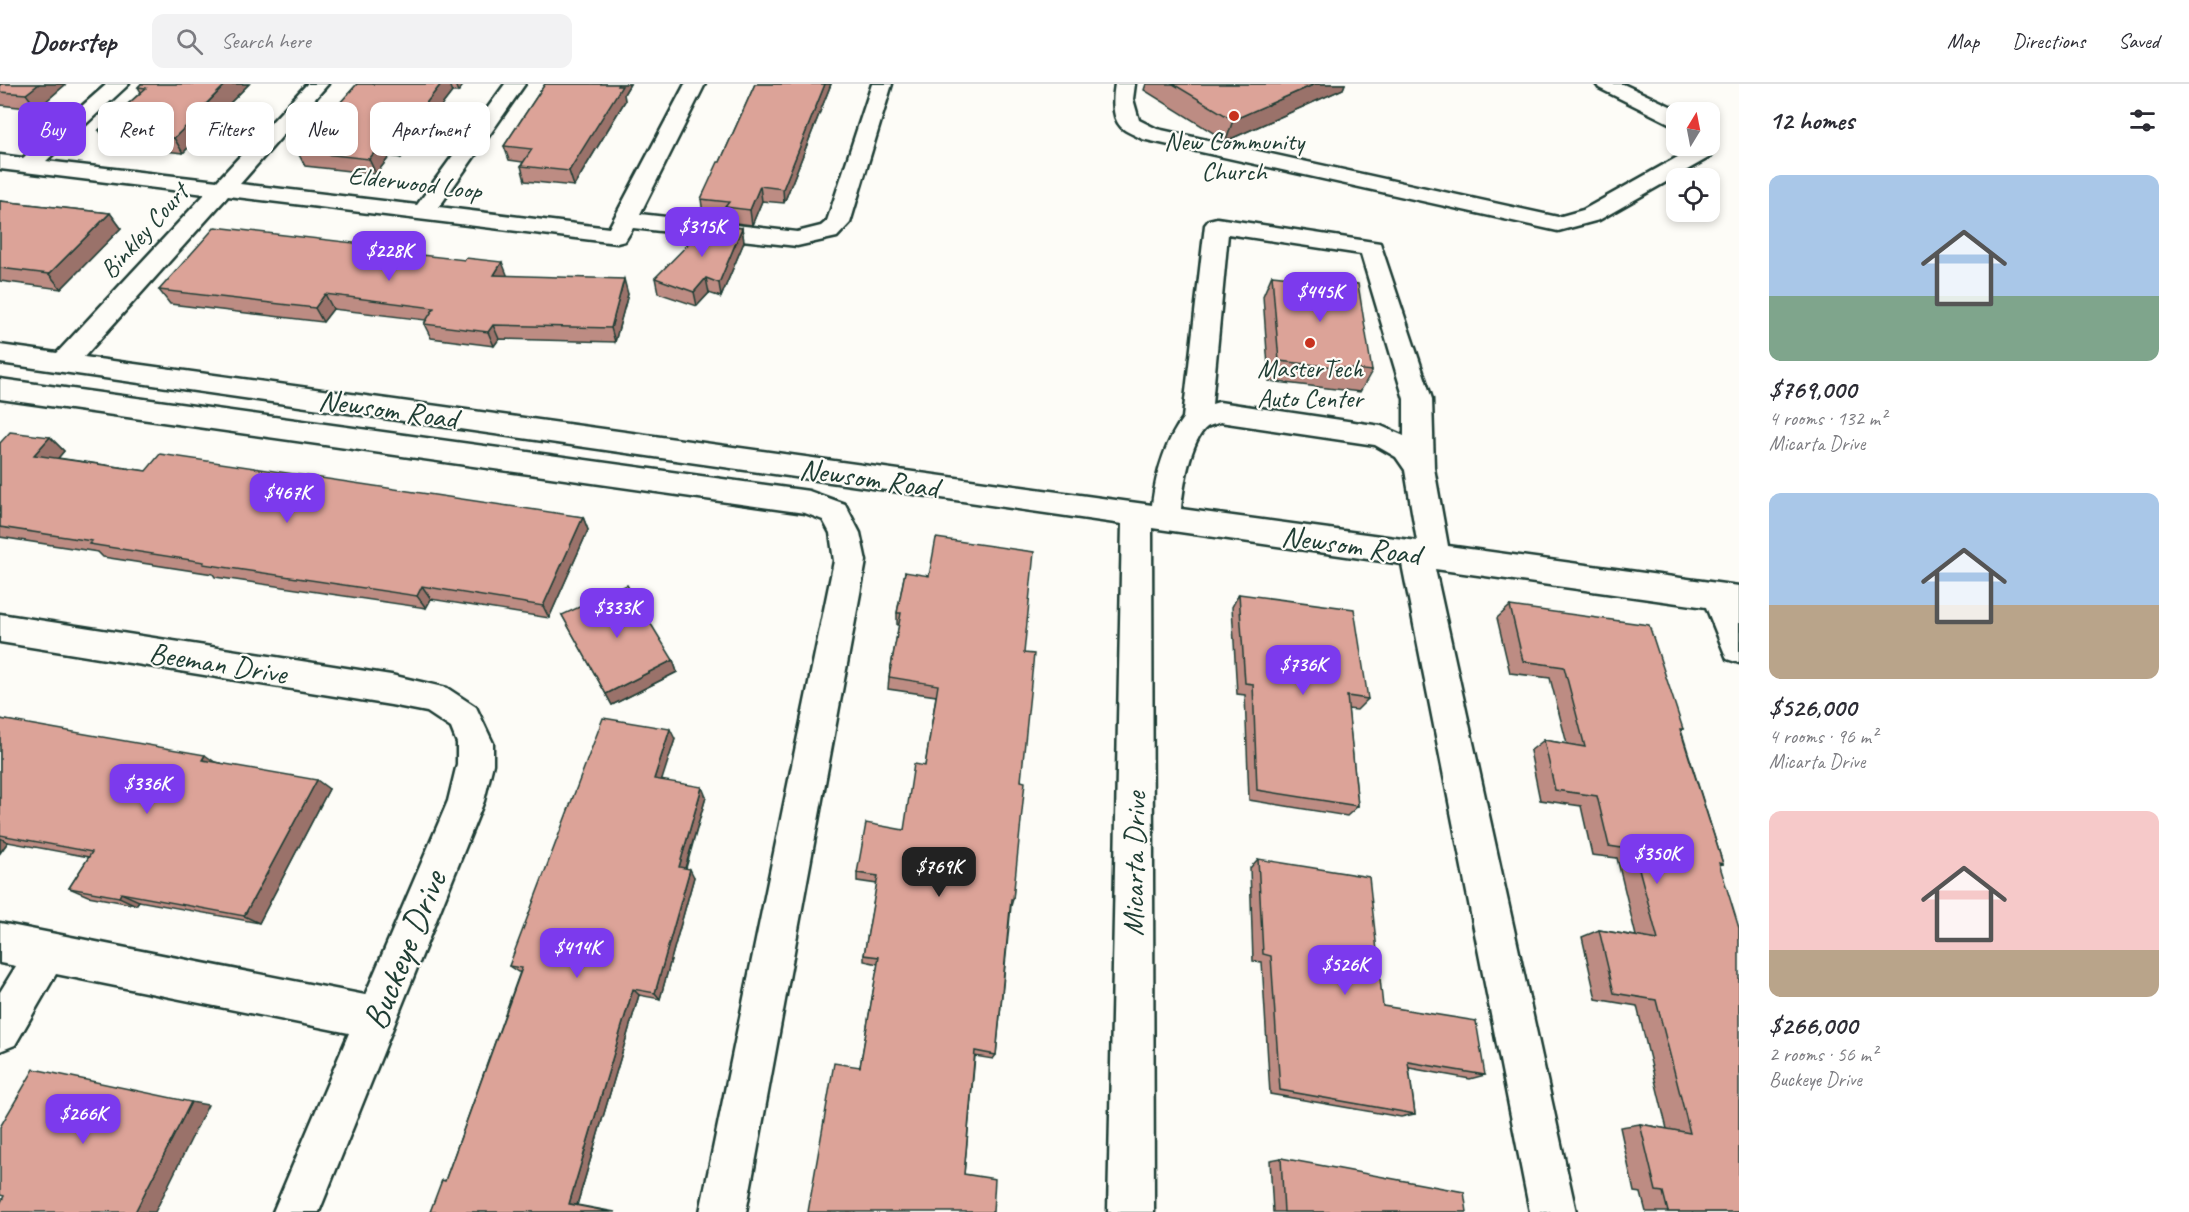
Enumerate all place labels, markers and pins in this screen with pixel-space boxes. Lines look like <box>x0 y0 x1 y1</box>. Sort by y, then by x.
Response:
marker: New Community Church <box>1227 109 1241 123</box>
place label: New Community Church <box>1164 125 1306 188</box>
pin: $315K <box>660 207 744 258</box>
pin: $228K <box>347 231 431 282</box>
pin: $445K <box>1278 272 1362 323</box>
marker: MasterTech Auto Center <box>1303 336 1317 350</box>
place label: MasterTech Auto Center <box>1257 352 1365 415</box>
pin: $467K <box>245 473 329 524</box>
pin: $333K <box>575 588 659 639</box>
pin: $736K <box>1261 645 1345 696</box>
pin: $336K <box>105 764 189 815</box>
pin: $350K <box>1615 834 1699 885</box>
pin: $769K <box>897 847 981 898</box>
pin: $414K <box>535 928 619 979</box>
pin: $526K <box>1303 945 1387 996</box>
pin: $266K <box>41 1094 125 1145</box>

